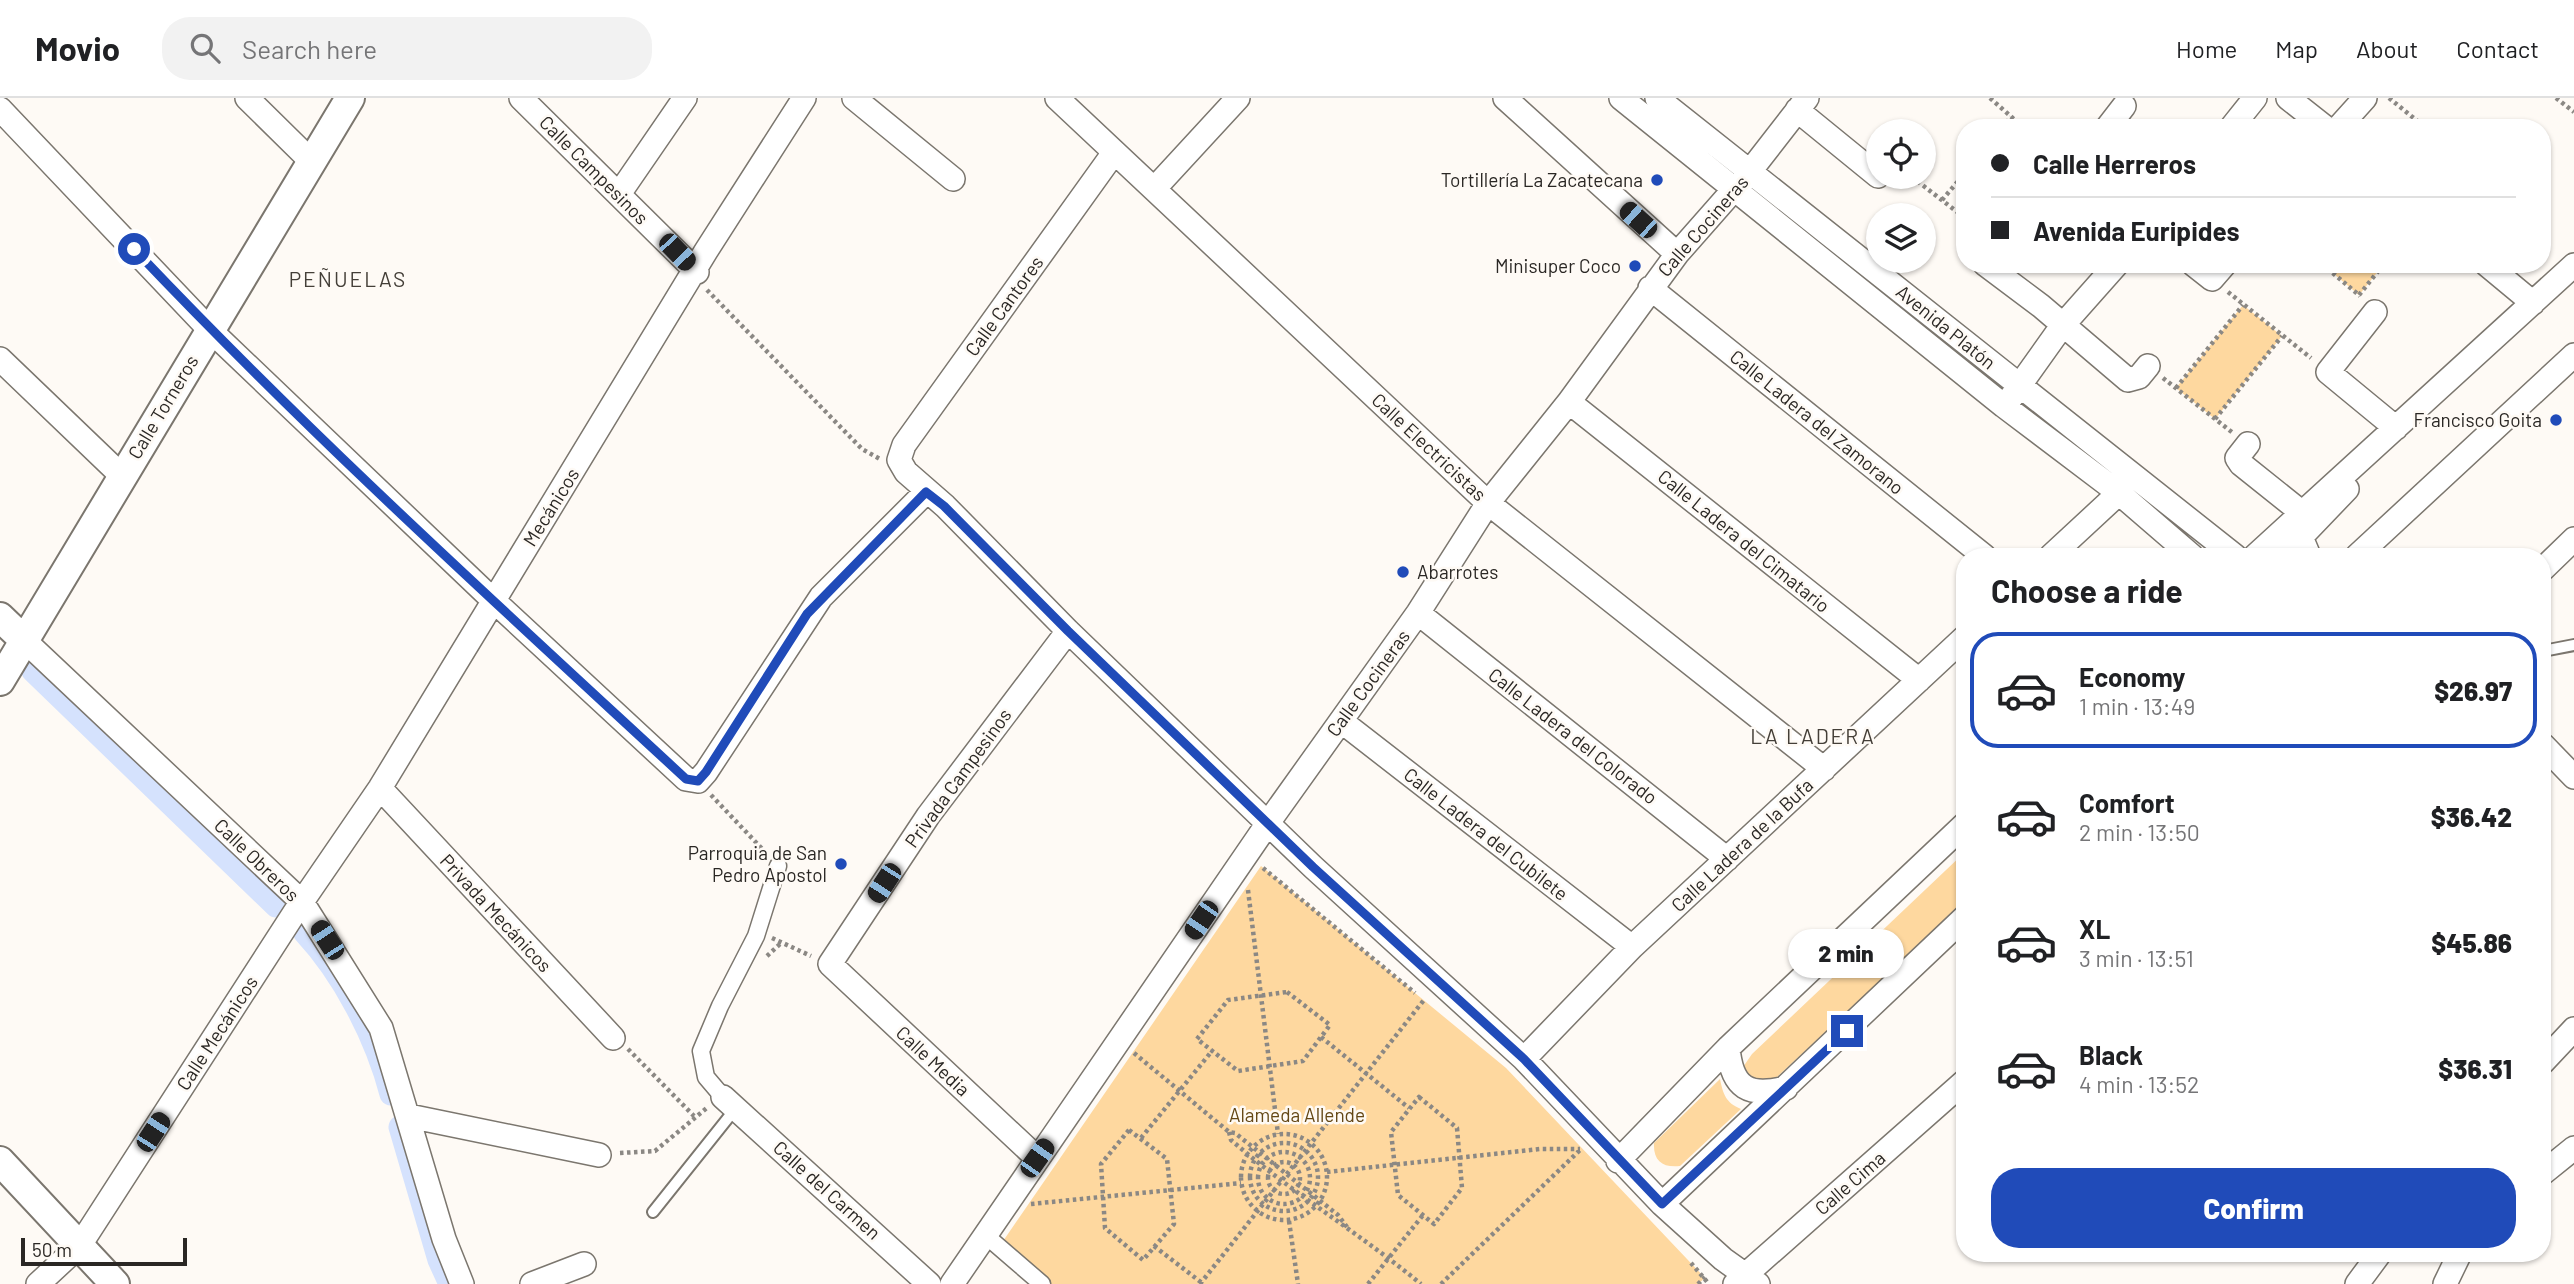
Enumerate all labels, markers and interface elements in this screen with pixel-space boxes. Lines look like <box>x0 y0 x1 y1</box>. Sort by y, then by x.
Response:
search box <box>162 17 652 80</box>
text: Movio <box>35 28 120 68</box>
icon: search <box>186 29 224 67</box>
text: Search here <box>242 33 377 64</box>
text: Home <box>2176 34 2237 63</box>
text: Map <box>2275 34 2318 63</box>
text: About <box>2356 34 2418 63</box>
text: Contact <box>2456 34 2539 63</box>
street label: Calle Campesinos <box>535 110 654 229</box>
map controls <box>1866 119 1936 273</box>
button: locate <box>1866 119 1936 189</box>
text: Calle Herreros <box>2033 148 2196 179</box>
place label: Tortillería La Zacatecana <box>1441 168 1643 191</box>
street label: Calle Cocineras <box>1652 170 1753 281</box>
marker: Tortillería La Zacatecana <box>1649 172 1665 188</box>
car <box>1616 198 1661 242</box>
button: layers <box>1866 203 1936 273</box>
text: Avenida Euripides <box>2033 215 2240 246</box>
car <box>655 230 700 274</box>
route start <box>118 233 150 265</box>
street label: Calle Cantores <box>960 251 1048 360</box>
place label: Minisuper Coco <box>1495 254 1621 277</box>
marker: Minisuper Coco <box>1627 258 1643 274</box>
district label: PEÑUELAS <box>289 266 407 291</box>
street label: Avenida Platón <box>1892 280 2001 374</box>
street label: Calle Ladera del Zamorano <box>1726 344 1909 499</box>
street label: Calle Torneros <box>123 351 203 463</box>
street label: Calle Electricistas <box>1367 388 1491 505</box>
place label: Francisco Goita <box>2413 408 2542 431</box>
marker: Francisco Goita <box>2548 412 2564 428</box>
street label: Mecánicos <box>518 463 584 550</box>
street label: Calle Ladera del Cimatario <box>1654 464 1835 617</box>
place label: Abarrotes <box>1417 560 1498 583</box>
marker: Abarrotes <box>1395 564 1411 580</box>
text: Choose a ride <box>1991 571 2183 609</box>
street label: Calle Cocineras <box>1321 625 1414 741</box>
icon: car <box>1995 659 2058 722</box>
text: Economy <box>2079 661 2185 692</box>
street label: Calle Ladera del Colorado <box>1484 663 1662 809</box>
text: $26.97 <box>2434 675 2512 706</box>
text: 1 min · 13:49 <box>2079 692 2195 720</box>
street label: Privada Campesinos <box>899 704 1016 852</box>
district label: LA LADERA <box>1750 723 1876 748</box>
street label: Calle Ladera del Cubilete <box>1400 762 1573 905</box>
street label: Calle Ladera de la Bufa <box>1666 773 1817 916</box>
icon: car <box>1995 785 2058 848</box>
text: Comfort <box>2079 787 2175 818</box>
text: $36.42 <box>2431 801 2512 832</box>
street label: Calle Obreros <box>210 813 305 906</box>
text: 2 min · 13:50 <box>2079 818 2200 846</box>
place label: Parroquia de San Pedro Apostol <box>688 841 827 886</box>
street label: Privada Mecánicos <box>436 849 557 976</box>
marker: Parroquia de San Pedro Apostol <box>833 856 849 872</box>
car <box>864 860 905 906</box>
car <box>1181 897 1222 943</box>
icon: car <box>1995 911 2058 974</box>
text: XL <box>2079 913 2110 944</box>
car <box>307 917 348 963</box>
text: $45.86 <box>2431 927 2512 958</box>
callout: 2 min <box>1789 930 1905 978</box>
text: 2 min <box>1818 939 1874 967</box>
text: 3 min · 13:51 <box>2079 944 2194 972</box>
street label: Calle Mecánicos <box>171 971 262 1094</box>
route end <box>1831 1015 1863 1047</box>
street label: Calle Media <box>892 1021 975 1101</box>
icon: car <box>1995 1037 2058 1100</box>
text: Black <box>2079 1039 2143 1070</box>
text: $36.31 <box>2438 1053 2512 1084</box>
text: 4 min · 13:52 <box>2079 1070 2199 1098</box>
park label: Alameda Allende <box>1229 1103 1365 1126</box>
car <box>133 1109 174 1155</box>
street label: Calle del Carmen <box>769 1135 886 1244</box>
car <box>1017 1135 1058 1181</box>
street label: Calle Cima <box>1810 1146 1890 1219</box>
button: Confirm <box>1991 1168 2516 1248</box>
scale bar <box>21 1235 187 1267</box>
text: 50 m <box>32 1238 72 1261</box>

